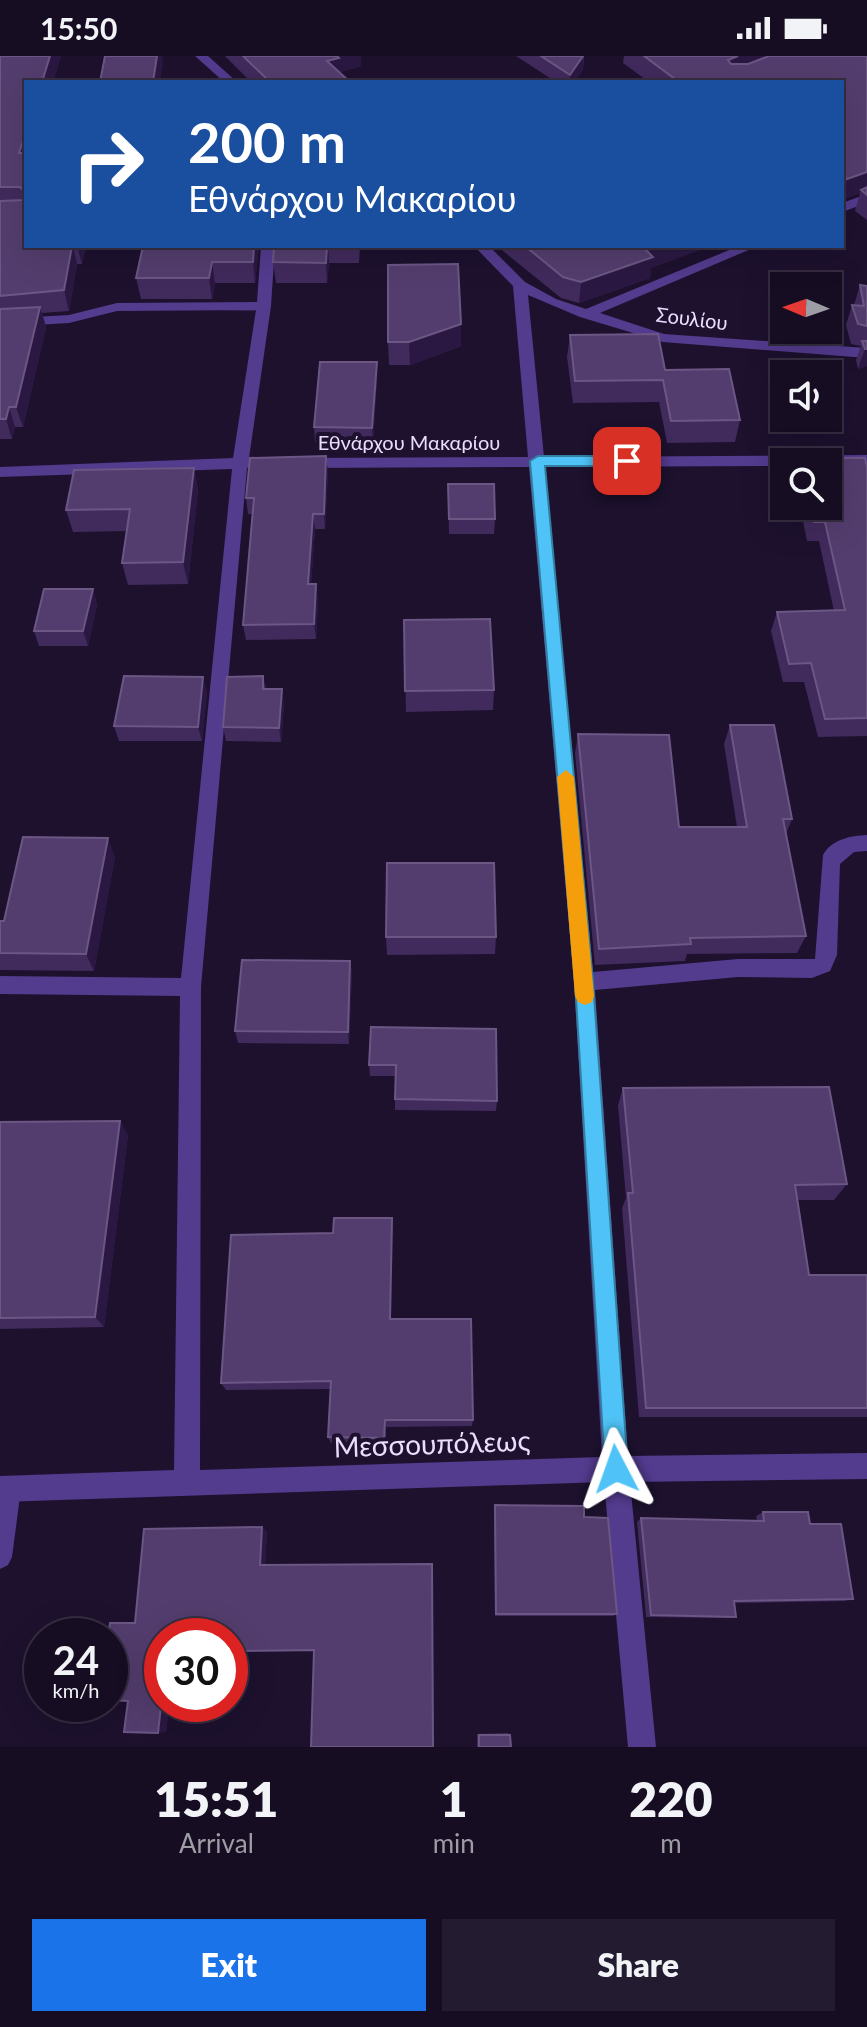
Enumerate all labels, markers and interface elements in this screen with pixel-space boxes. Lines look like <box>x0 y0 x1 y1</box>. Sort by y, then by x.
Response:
text: 15:50 <box>40 10 117 46</box>
text: 200 m <box>188 108 346 175</box>
icon: right <box>56 112 160 216</box>
text: Εθνάρχου Μακαρίου <box>188 176 517 220</box>
north arrow <box>770 272 842 344</box>
map controls <box>770 272 842 520</box>
street label: Σουλίου <box>655 302 729 334</box>
button: sound <box>770 360 842 432</box>
pin <box>593 427 661 495</box>
street label: Εθνάρχου Μακαρίου <box>318 430 500 454</box>
icon: arrive <box>605 439 649 483</box>
button: search <box>770 448 842 520</box>
street label: Μεσσουπόλεως <box>333 1423 531 1463</box>
position arrow <box>574 1427 658 1511</box>
speed limit sign: 30 <box>144 1618 248 1722</box>
text: 24 <box>53 1636 99 1684</box>
text: km/h <box>53 1678 99 1702</box>
text: 15:51 <box>154 1770 278 1827</box>
text: 1 <box>440 1770 468 1827</box>
text: 220 <box>629 1770 713 1827</box>
text: Arrival <box>179 1827 254 1859</box>
text: min <box>433 1827 475 1859</box>
text: m <box>660 1827 682 1859</box>
button: Exit <box>32 1919 426 2011</box>
button: Share <box>442 1919 835 2011</box>

